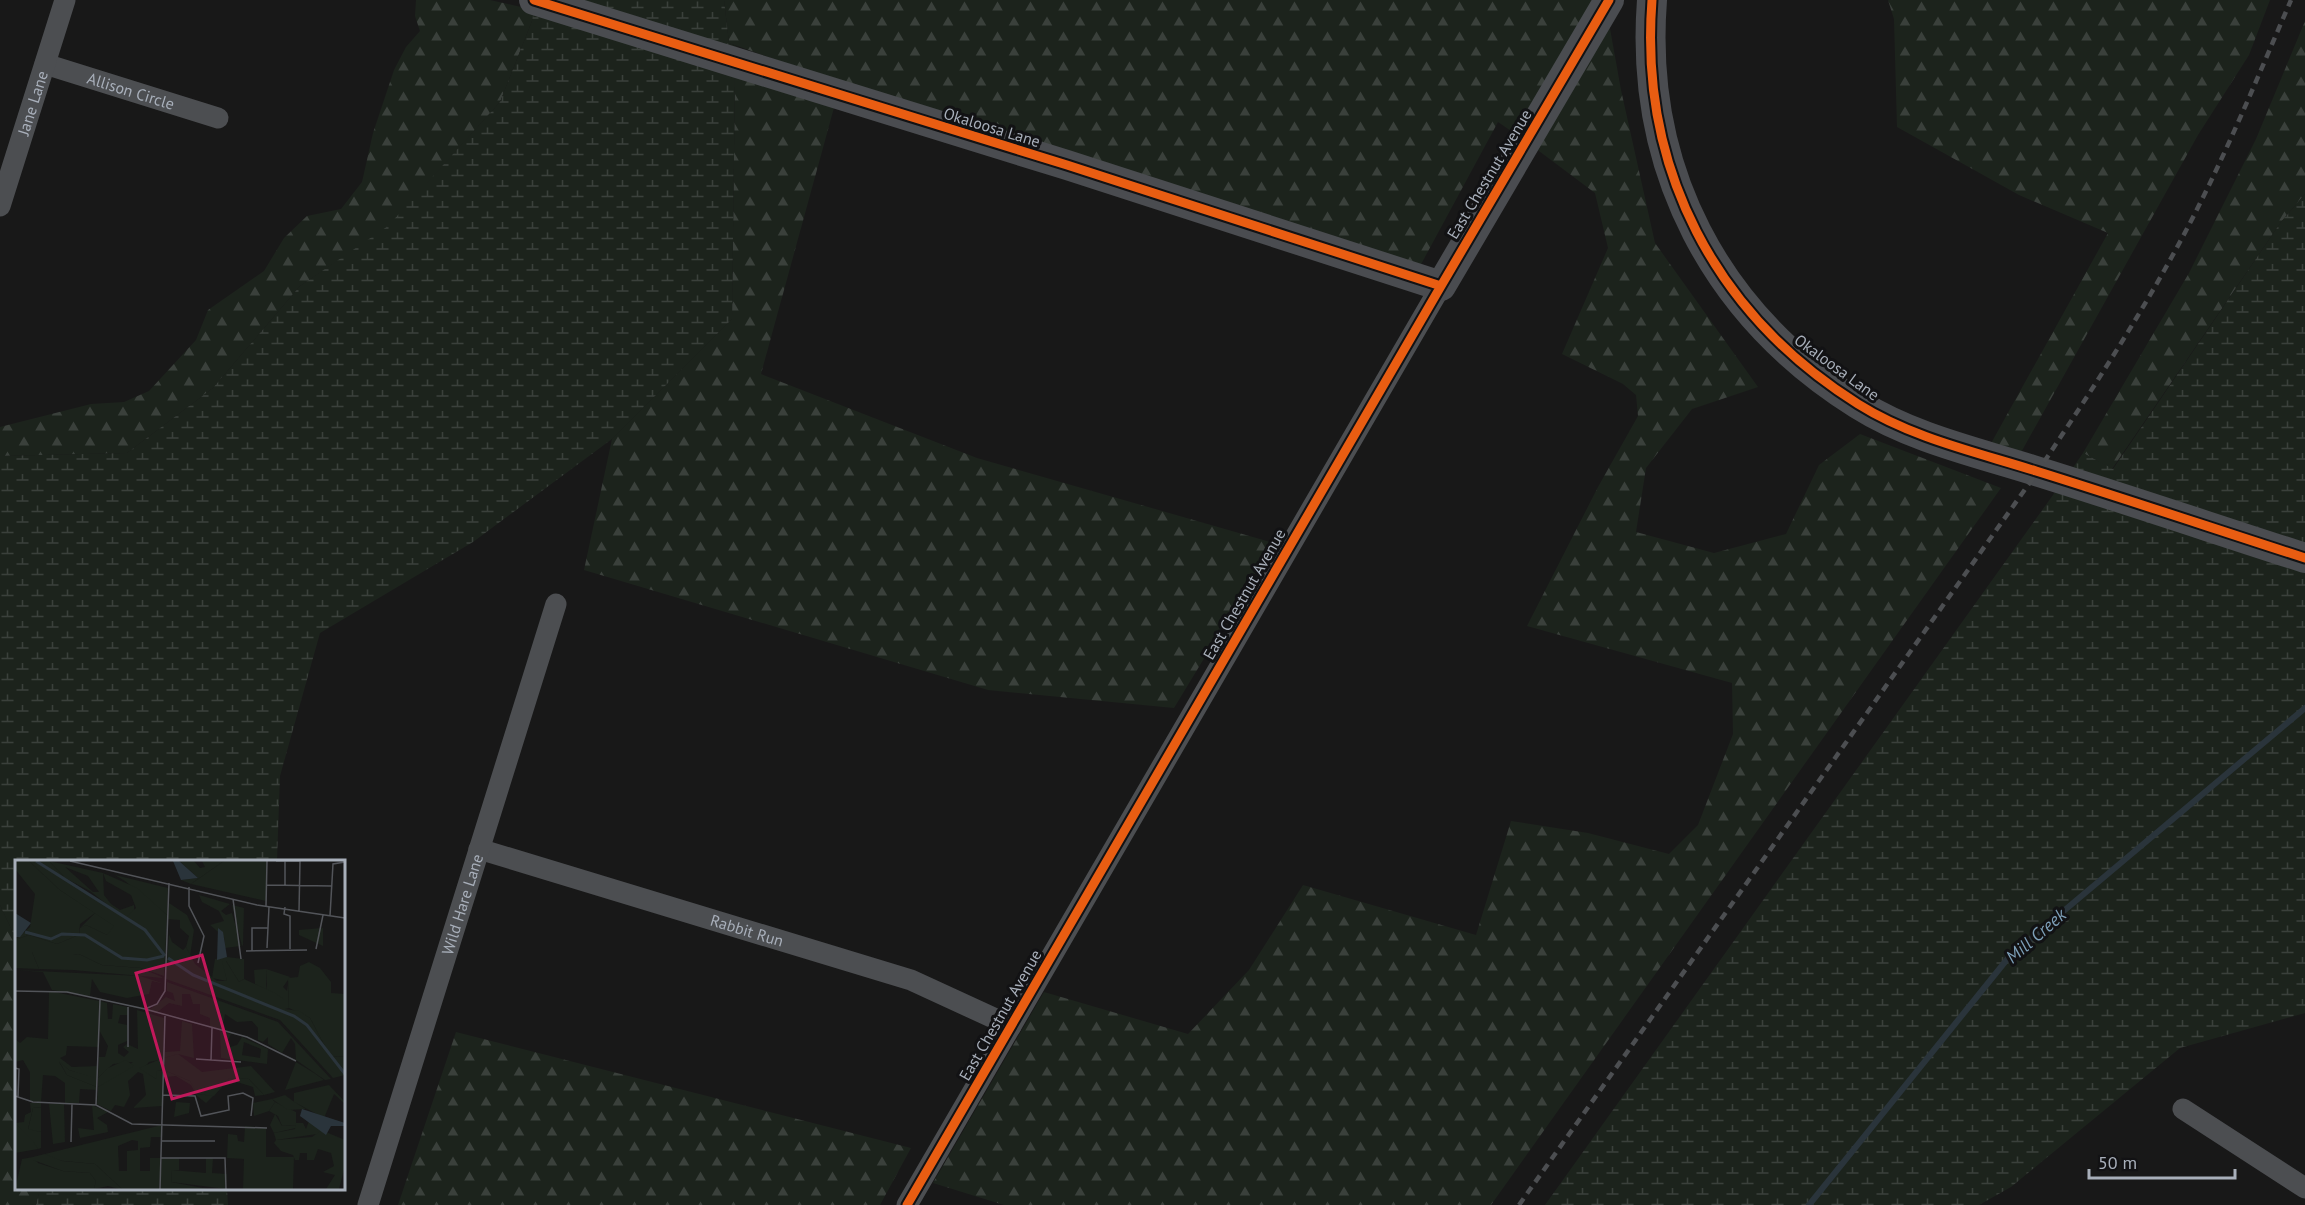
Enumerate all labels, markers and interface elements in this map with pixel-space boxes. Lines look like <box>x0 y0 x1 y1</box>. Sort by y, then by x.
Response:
street label: Jane Lane <box>13 68 52 139</box>
street label: Allison Circle <box>85 68 177 114</box>
street label: Okaloosa Lane <box>941 103 1043 151</box>
street label: East Chestnut Avenue <box>1442 106 1536 242</box>
street label: Okaloosa Lane <box>1791 329 1883 405</box>
street label: East Chestnut Avenue <box>1198 525 1290 663</box>
street label: Wild Hare Lane <box>437 852 487 957</box>
inset map <box>15 860 345 1190</box>
water label: Mill Creek <box>2001 903 2071 968</box>
street label: Rabbit Run <box>708 910 786 951</box>
street label: East Chestnut Avenue <box>954 946 1046 1084</box>
scale bar <box>2089 1142 2234 1180</box>
text: 50 m <box>2098 1151 2137 1174</box>

